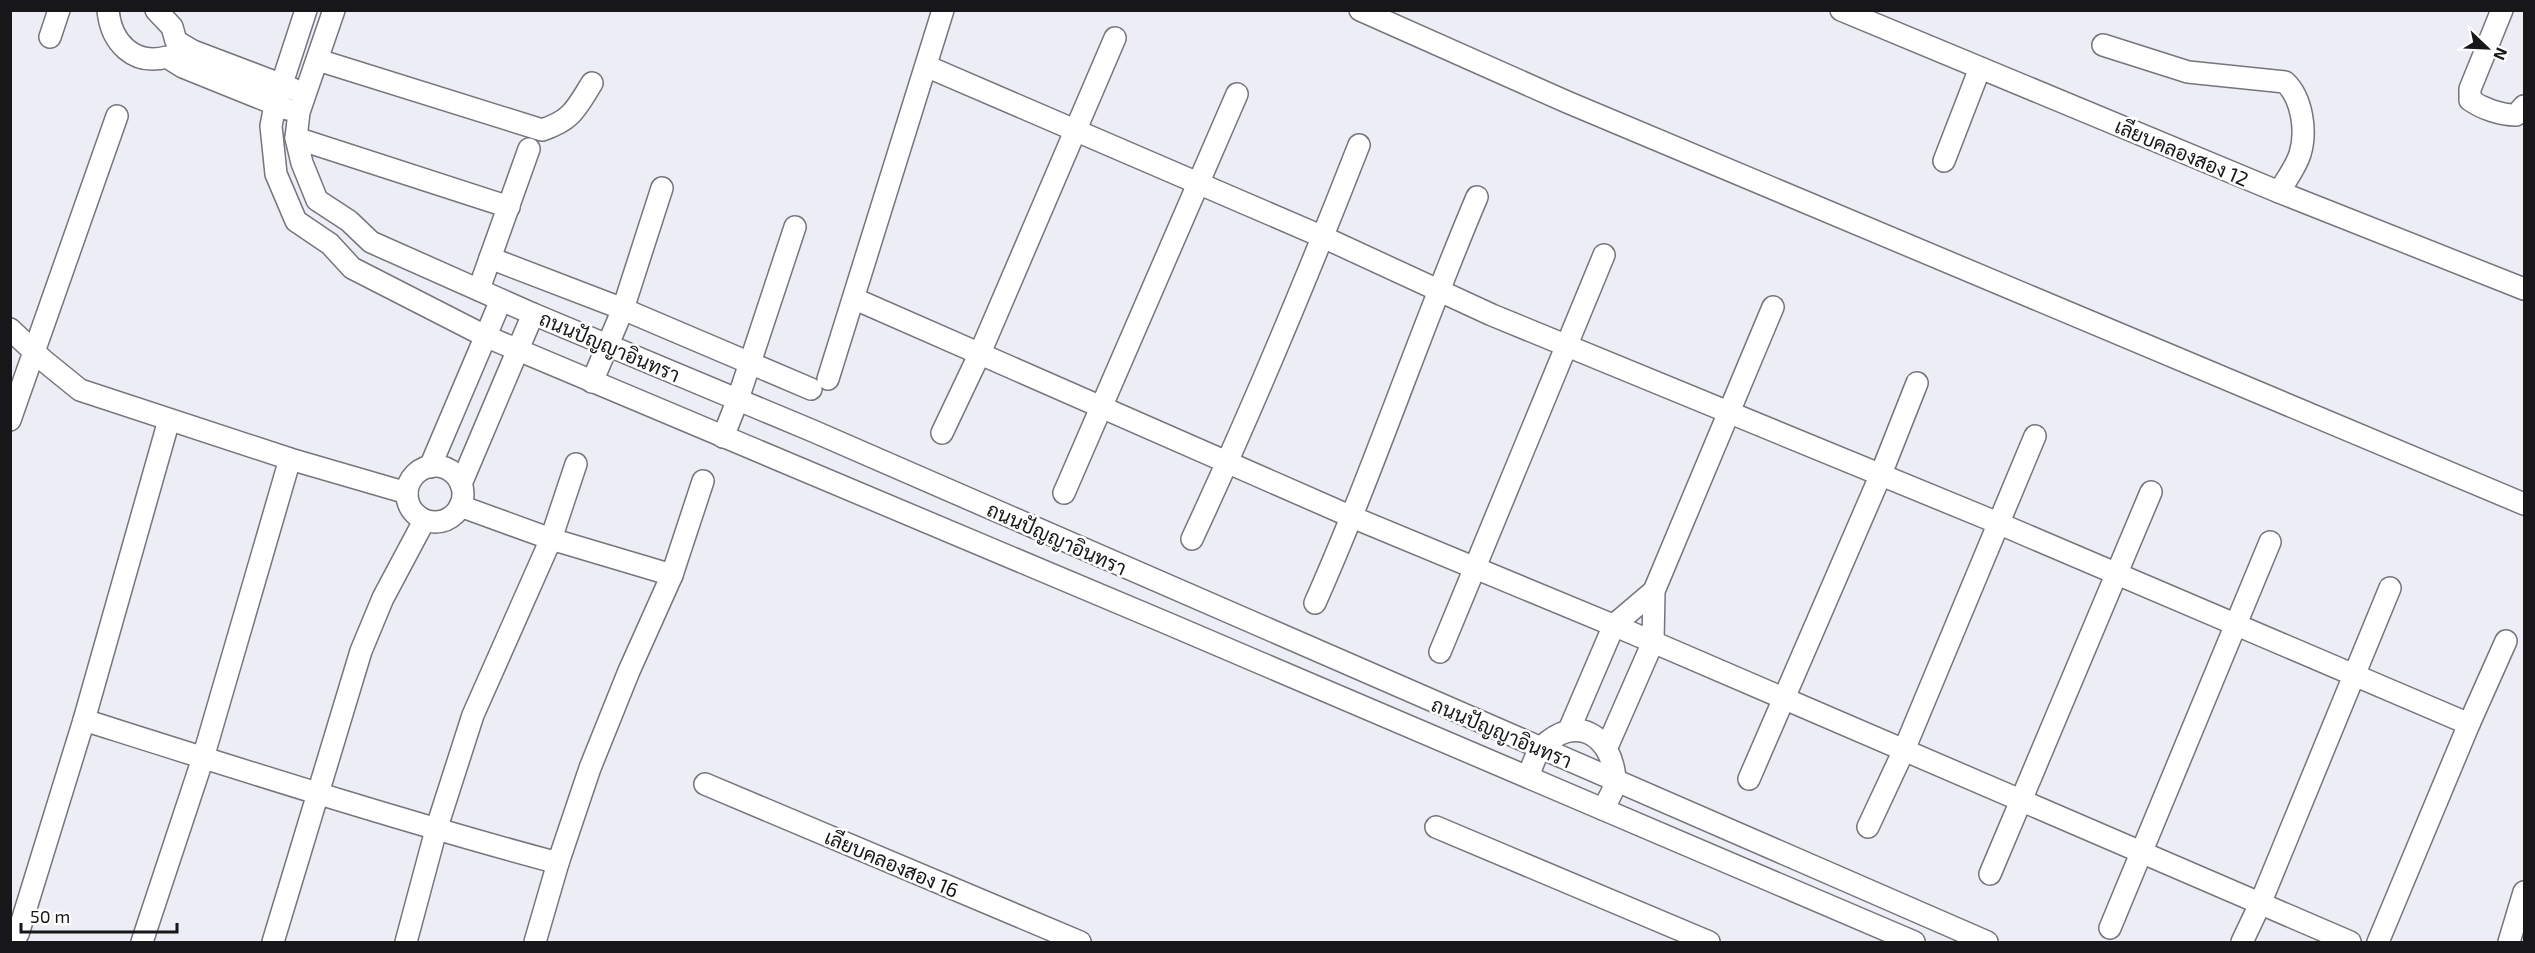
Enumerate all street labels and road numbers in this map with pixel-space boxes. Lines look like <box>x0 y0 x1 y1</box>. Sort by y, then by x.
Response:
street label: เลียบคลองสอง 12 <box>2112 113 2252 191</box>
street label: ถนนปัญญาอินทรา <box>536 306 684 387</box>
street label: ถนนปัญญาอินทรา <box>983 497 1130 580</box>
street label: ถนนปัญญาอินทรา <box>1428 692 1576 773</box>
street label: เลียบคลองสอง 16 <box>822 824 962 902</box>

